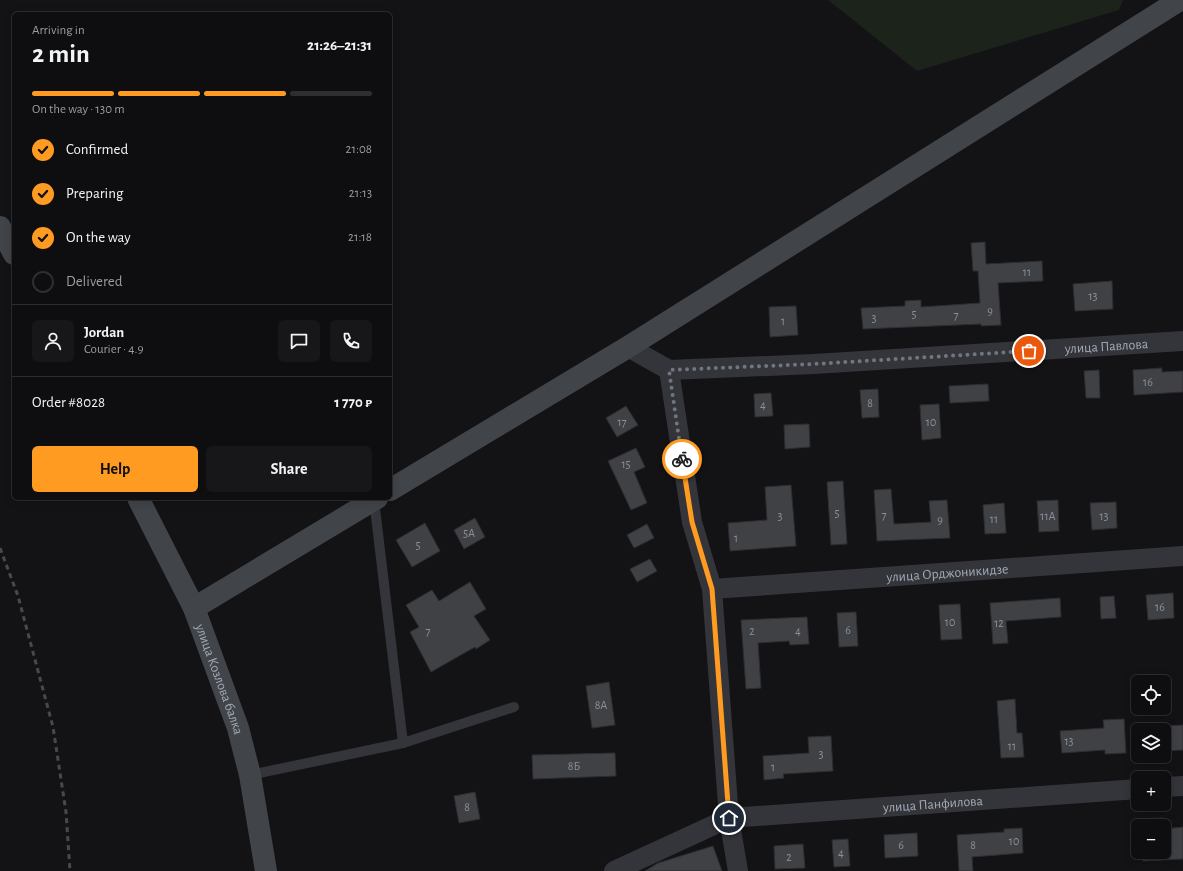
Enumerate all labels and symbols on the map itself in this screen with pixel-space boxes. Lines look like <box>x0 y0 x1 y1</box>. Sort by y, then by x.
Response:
house number: 11 <box>1023 266 1031 278</box>
house number: 13 <box>1088 290 1098 302</box>
house number: 9 <box>987 305 993 317</box>
house number: 5 <box>911 308 917 320</box>
house number: 7 <box>953 309 959 321</box>
house number: 3 <box>872 312 877 324</box>
house number: 1 <box>781 315 785 327</box>
pin <box>1012 334 1046 368</box>
street label: улица Павлова <box>1063 337 1149 356</box>
house number: 16 <box>1143 376 1153 388</box>
house number: 8 <box>867 397 873 409</box>
house number: 4 <box>760 399 766 411</box>
house number: 17 <box>617 416 627 428</box>
house number: 10 <box>926 416 936 428</box>
courier <box>662 439 702 479</box>
house number: 15 <box>621 458 631 470</box>
house number: 5 <box>834 507 840 519</box>
house number: 7 <box>881 509 887 521</box>
house number: 3 <box>778 510 783 522</box>
house number: 11А <box>1040 510 1056 522</box>
house number: 13 <box>1099 510 1109 522</box>
house number: 11 <box>990 513 998 525</box>
house number: 9 <box>937 514 943 526</box>
house number: 5А <box>463 527 475 539</box>
house number: 1 <box>734 532 738 544</box>
house number: 5 <box>415 539 421 551</box>
street label: улица Орджоникидзе <box>885 562 1009 585</box>
house number: 16 <box>1155 601 1165 613</box>
house number: 10 <box>945 616 955 628</box>
house number: 12 <box>994 617 1004 629</box>
street label: улица Козлова балка <box>192 621 245 736</box>
house number: 6 <box>845 624 851 636</box>
house number: 7 <box>425 625 431 637</box>
house number: 2 <box>749 625 755 637</box>
house number: 4 <box>795 625 801 637</box>
house number: 8А <box>595 699 607 711</box>
house number: 13 <box>1064 735 1074 747</box>
house number: 11 <box>1008 740 1016 752</box>
house number: 3 <box>819 748 824 760</box>
house number: 8Б <box>568 760 580 772</box>
house number: 1 <box>771 761 775 773</box>
street label: улица Панфилова <box>881 794 984 815</box>
house number: 8 <box>464 801 470 813</box>
pin <box>712 801 746 835</box>
house number: 10 <box>1009 835 1019 847</box>
house number: 6 <box>898 839 904 851</box>
house number: 8 <box>970 839 976 851</box>
house number: 4 <box>838 847 844 859</box>
house number: 2 <box>786 851 792 863</box>

